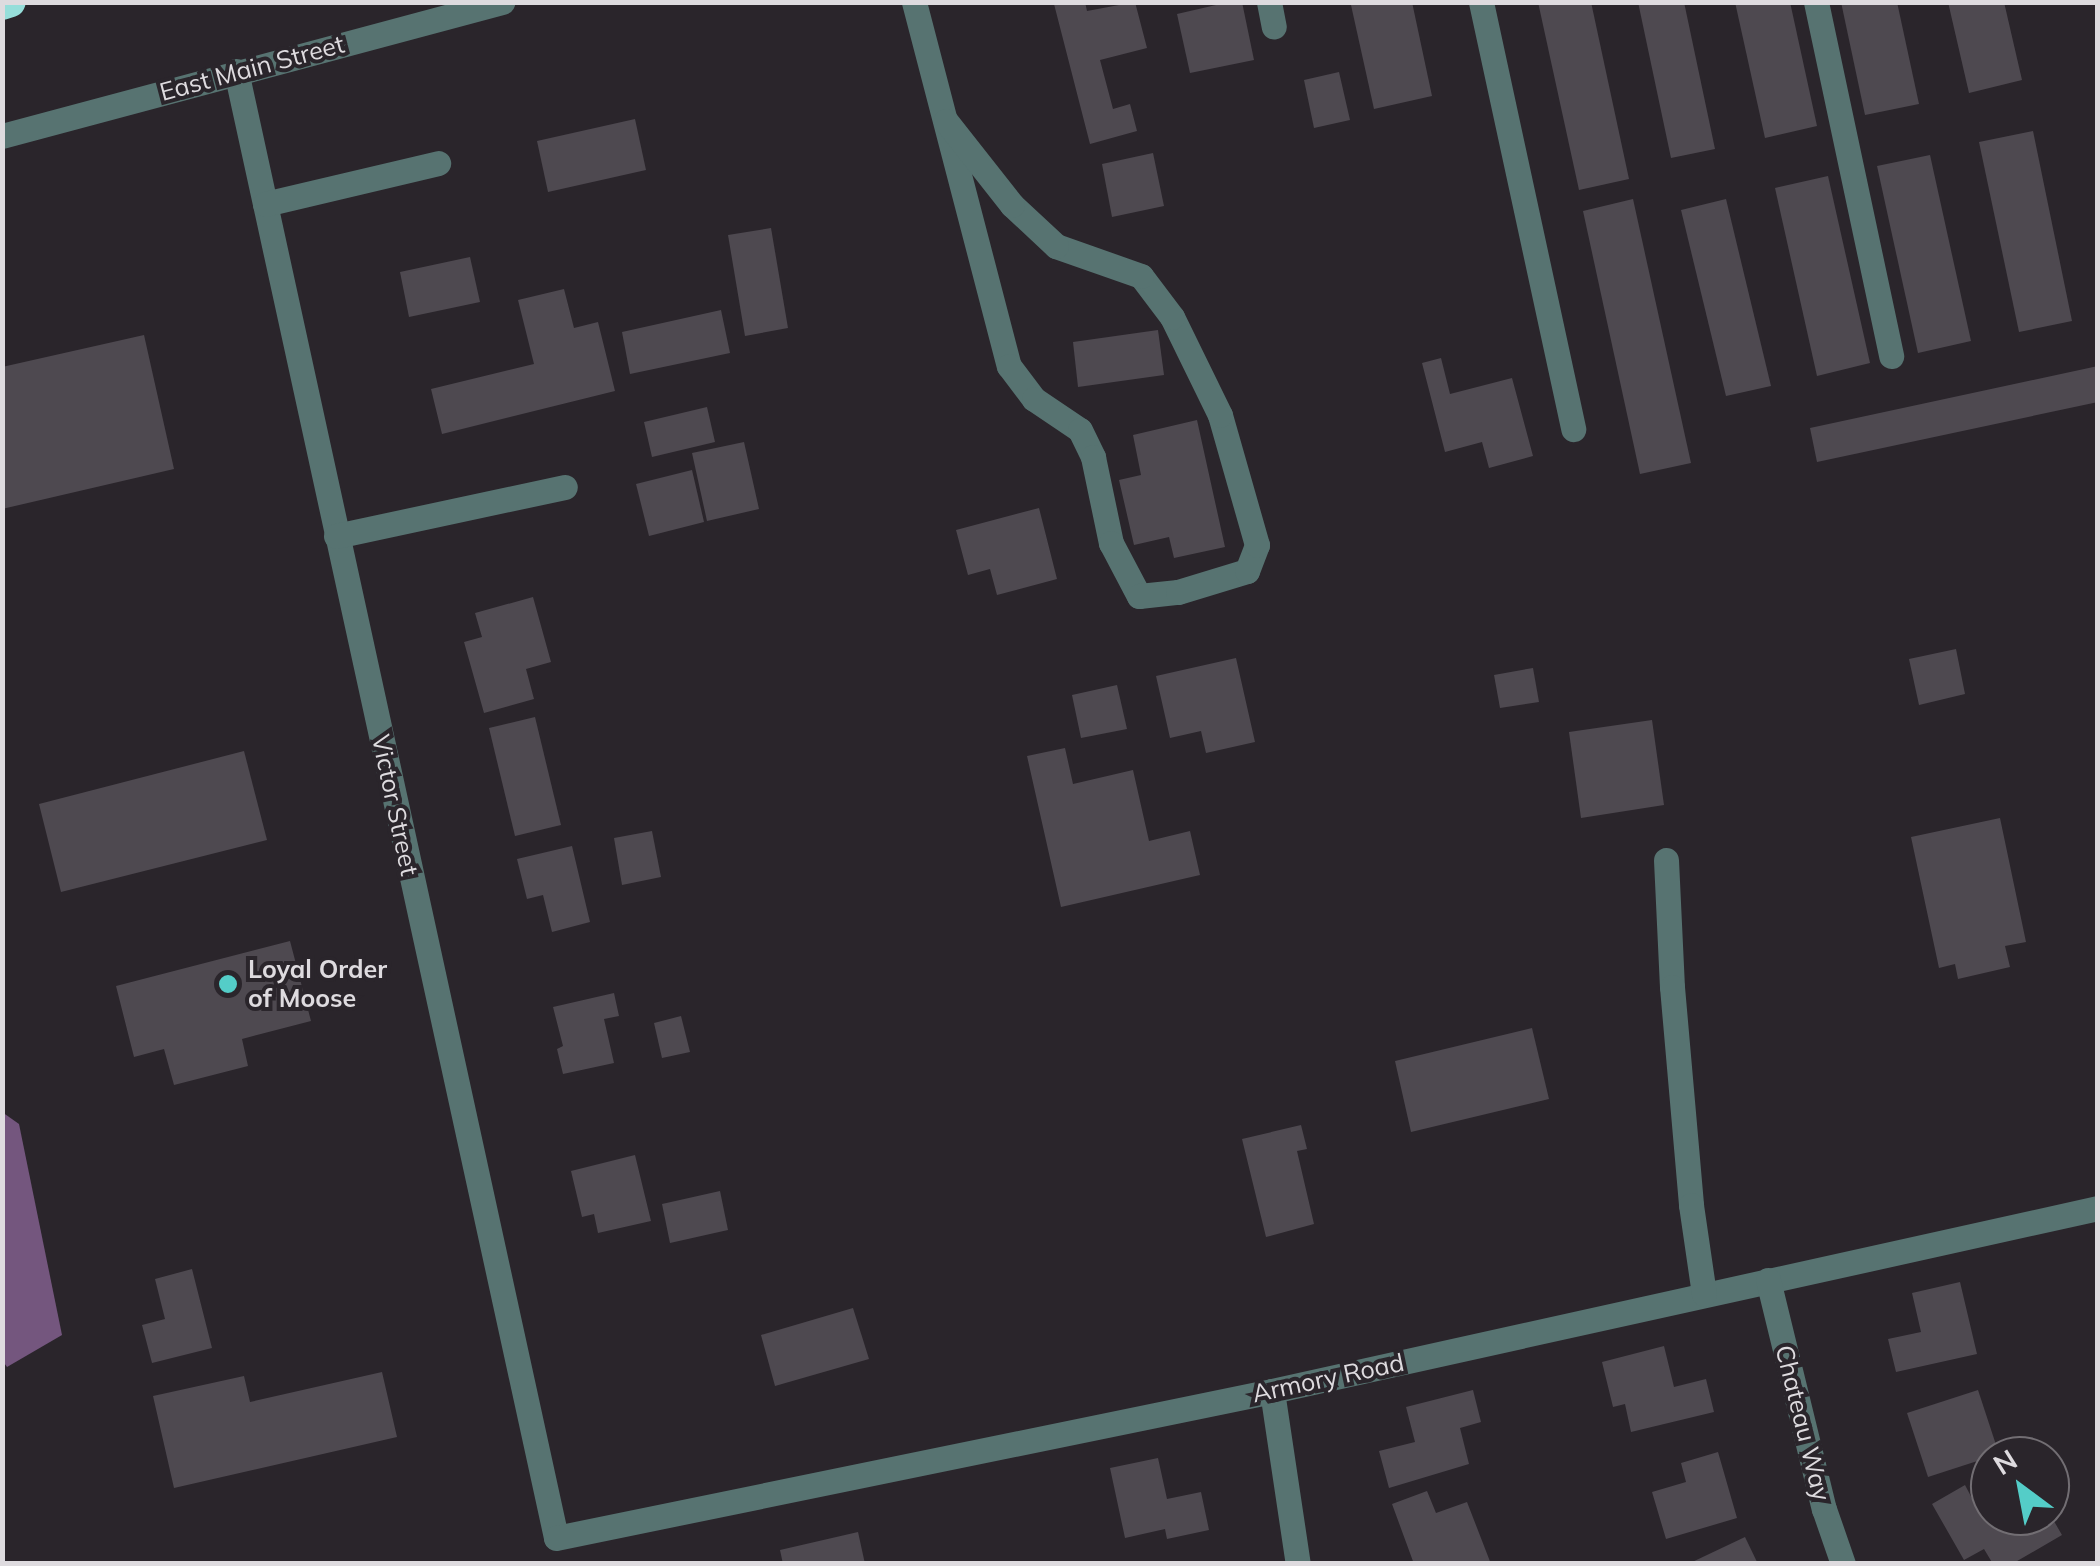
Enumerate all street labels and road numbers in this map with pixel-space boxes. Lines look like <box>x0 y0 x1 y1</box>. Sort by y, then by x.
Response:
street label: East Main Street <box>156 29 348 107</box>
street label: Victor Street <box>365 732 425 878</box>
street label: Chateau Way <box>1769 1342 1837 1504</box>
street label: Armory Road <box>1249 1347 1407 1409</box>

